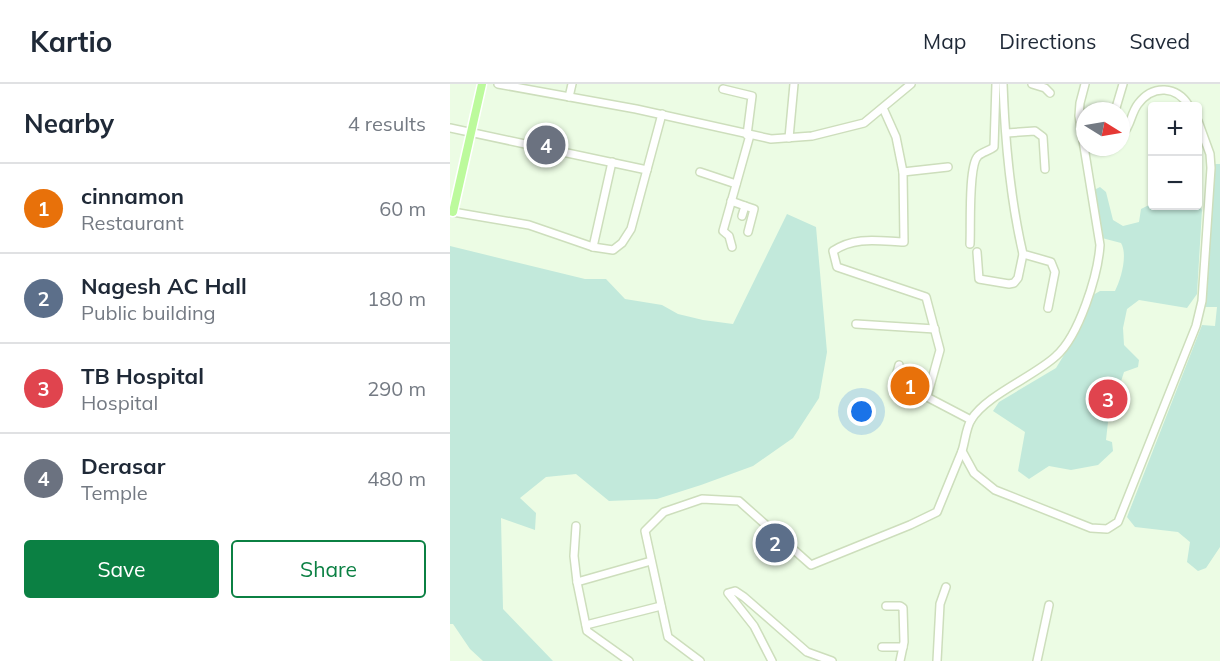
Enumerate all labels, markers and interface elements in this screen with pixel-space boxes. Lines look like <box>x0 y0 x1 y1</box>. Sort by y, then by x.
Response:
text: Kartio <box>30 24 112 59</box>
text: Map <box>923 28 966 54</box>
text: Directions <box>999 28 1096 54</box>
text: Saved <box>1129 28 1190 54</box>
north arrow <box>1076 102 1130 156</box>
map controls <box>1148 102 1202 210</box>
button: + <box>1148 102 1202 156</box>
text: Nearby <box>24 107 114 140</box>
text: 4 results <box>348 111 426 136</box>
pin: 4 <box>526 122 566 168</box>
button: − <box>1148 156 1202 210</box>
text: cinnamon <box>81 182 184 210</box>
text: 1 <box>38 196 50 221</box>
text: 60 m <box>379 196 426 221</box>
text: Restaurant <box>81 210 184 235</box>
text: Nagesh AC Hall <box>81 272 247 300</box>
text: 2 <box>38 286 50 311</box>
text: 180 m <box>367 286 426 311</box>
text: Public building <box>81 300 216 325</box>
text: TB Hospital <box>81 362 204 390</box>
pin: 1 <box>890 364 930 408</box>
text: 3 <box>38 376 50 401</box>
text: 290 m <box>367 376 426 401</box>
pin: 3 <box>1088 376 1128 422</box>
text: Hospital <box>81 390 158 415</box>
your location <box>847 397 876 426</box>
text: Derasar <box>81 452 165 480</box>
text: 4 <box>38 466 50 491</box>
text: 480 m <box>367 466 426 491</box>
text: Temple <box>81 480 148 505</box>
pin: 2 <box>756 520 794 566</box>
button: Save <box>24 540 219 598</box>
button: Share <box>231 540 426 598</box>

